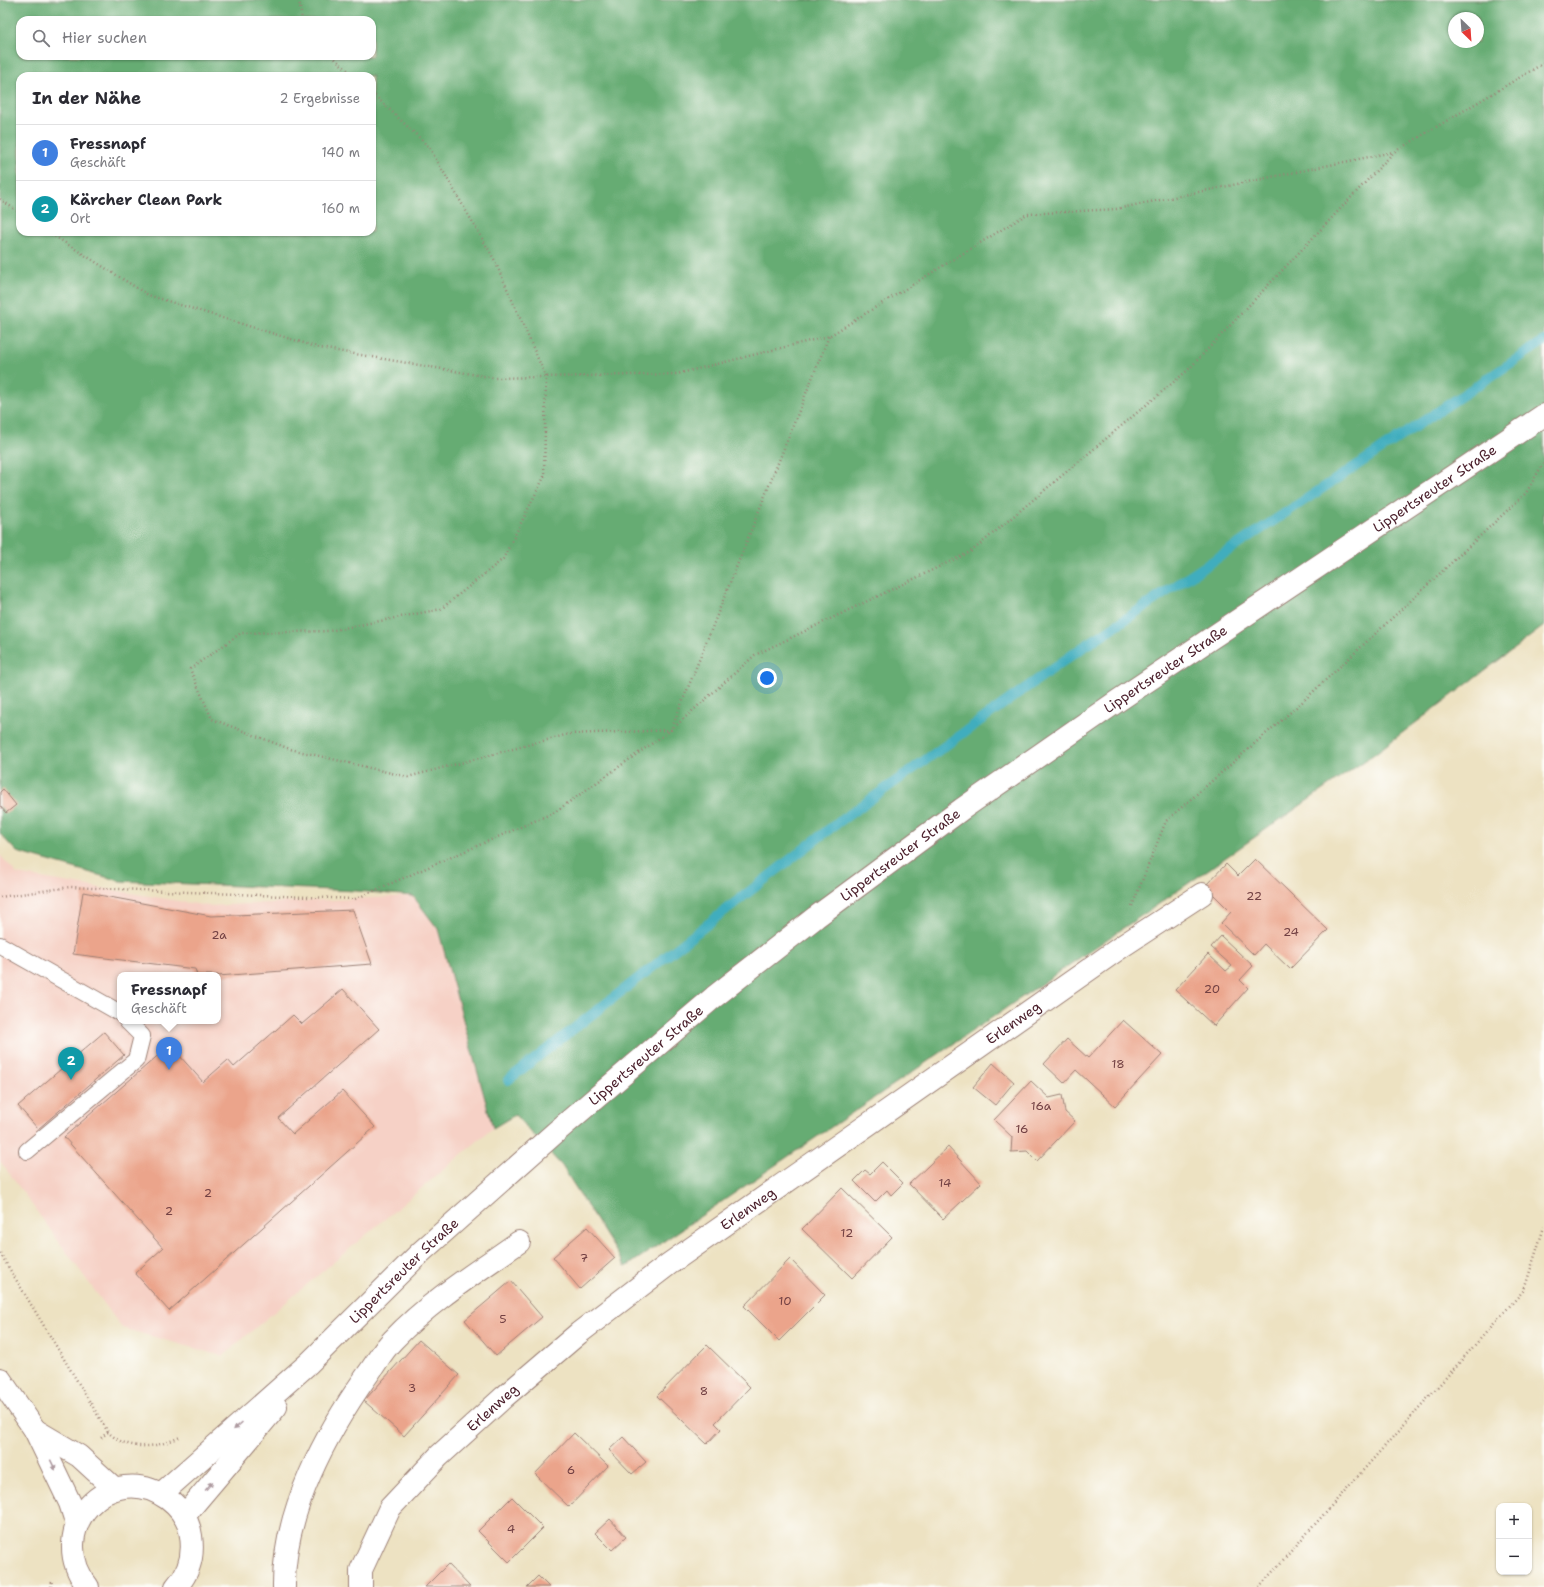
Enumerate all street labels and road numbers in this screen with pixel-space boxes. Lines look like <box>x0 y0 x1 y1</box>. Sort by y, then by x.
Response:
street label: Lippertsreuter Straße <box>1369 440 1500 536</box>
street label: Lippertsreuter Straße <box>1100 621 1231 717</box>
street label: Lippertsreuter Straße <box>836 804 964 905</box>
street label: Erlenweg <box>982 997 1044 1048</box>
street label: Lippertsreuter Straße <box>585 1001 707 1109</box>
street label: Erlenweg <box>717 1183 779 1234</box>
street label: Lippertsreuter Straße <box>345 1214 462 1327</box>
street label: Erlenweg <box>463 1380 522 1435</box>

